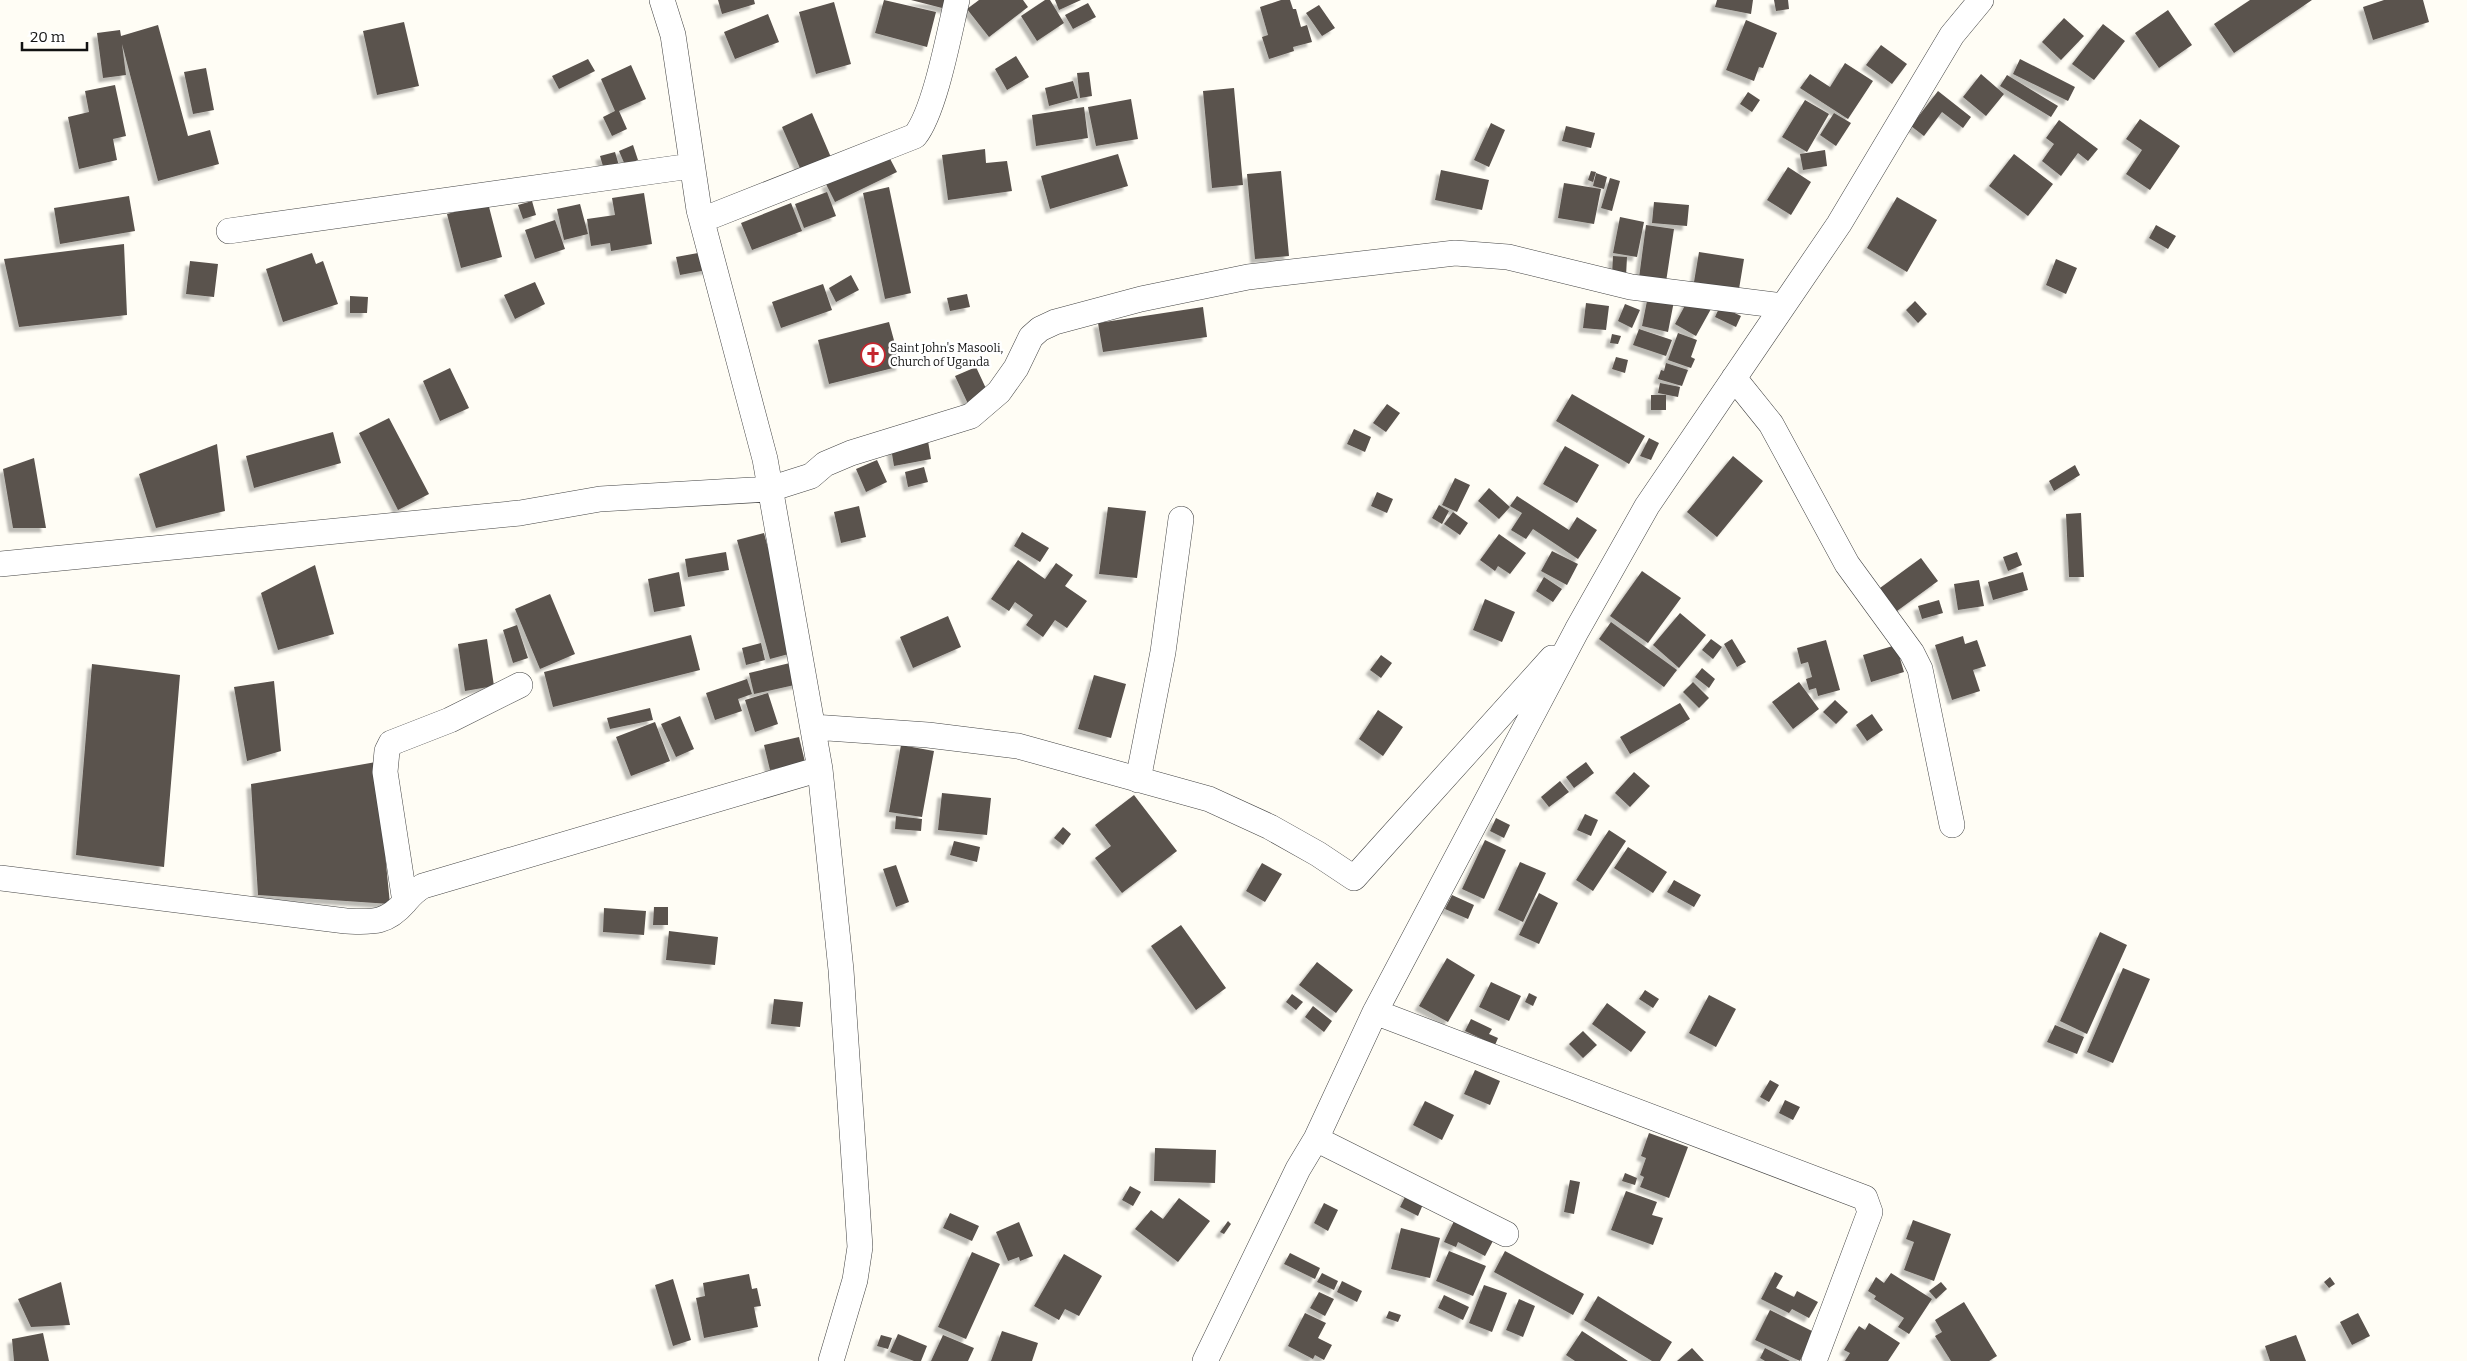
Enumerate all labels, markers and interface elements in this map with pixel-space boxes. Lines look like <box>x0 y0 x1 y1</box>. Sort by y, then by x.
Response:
scale bar <box>22 20 88 52</box>
text: 20 m <box>30 28 66 46</box>
place label: Saint John's Masooli, Church of Uganda <box>890 341 1004 369</box>
church icon: Saint John's Masooli, Church of Uganda <box>860 342 886 368</box>

